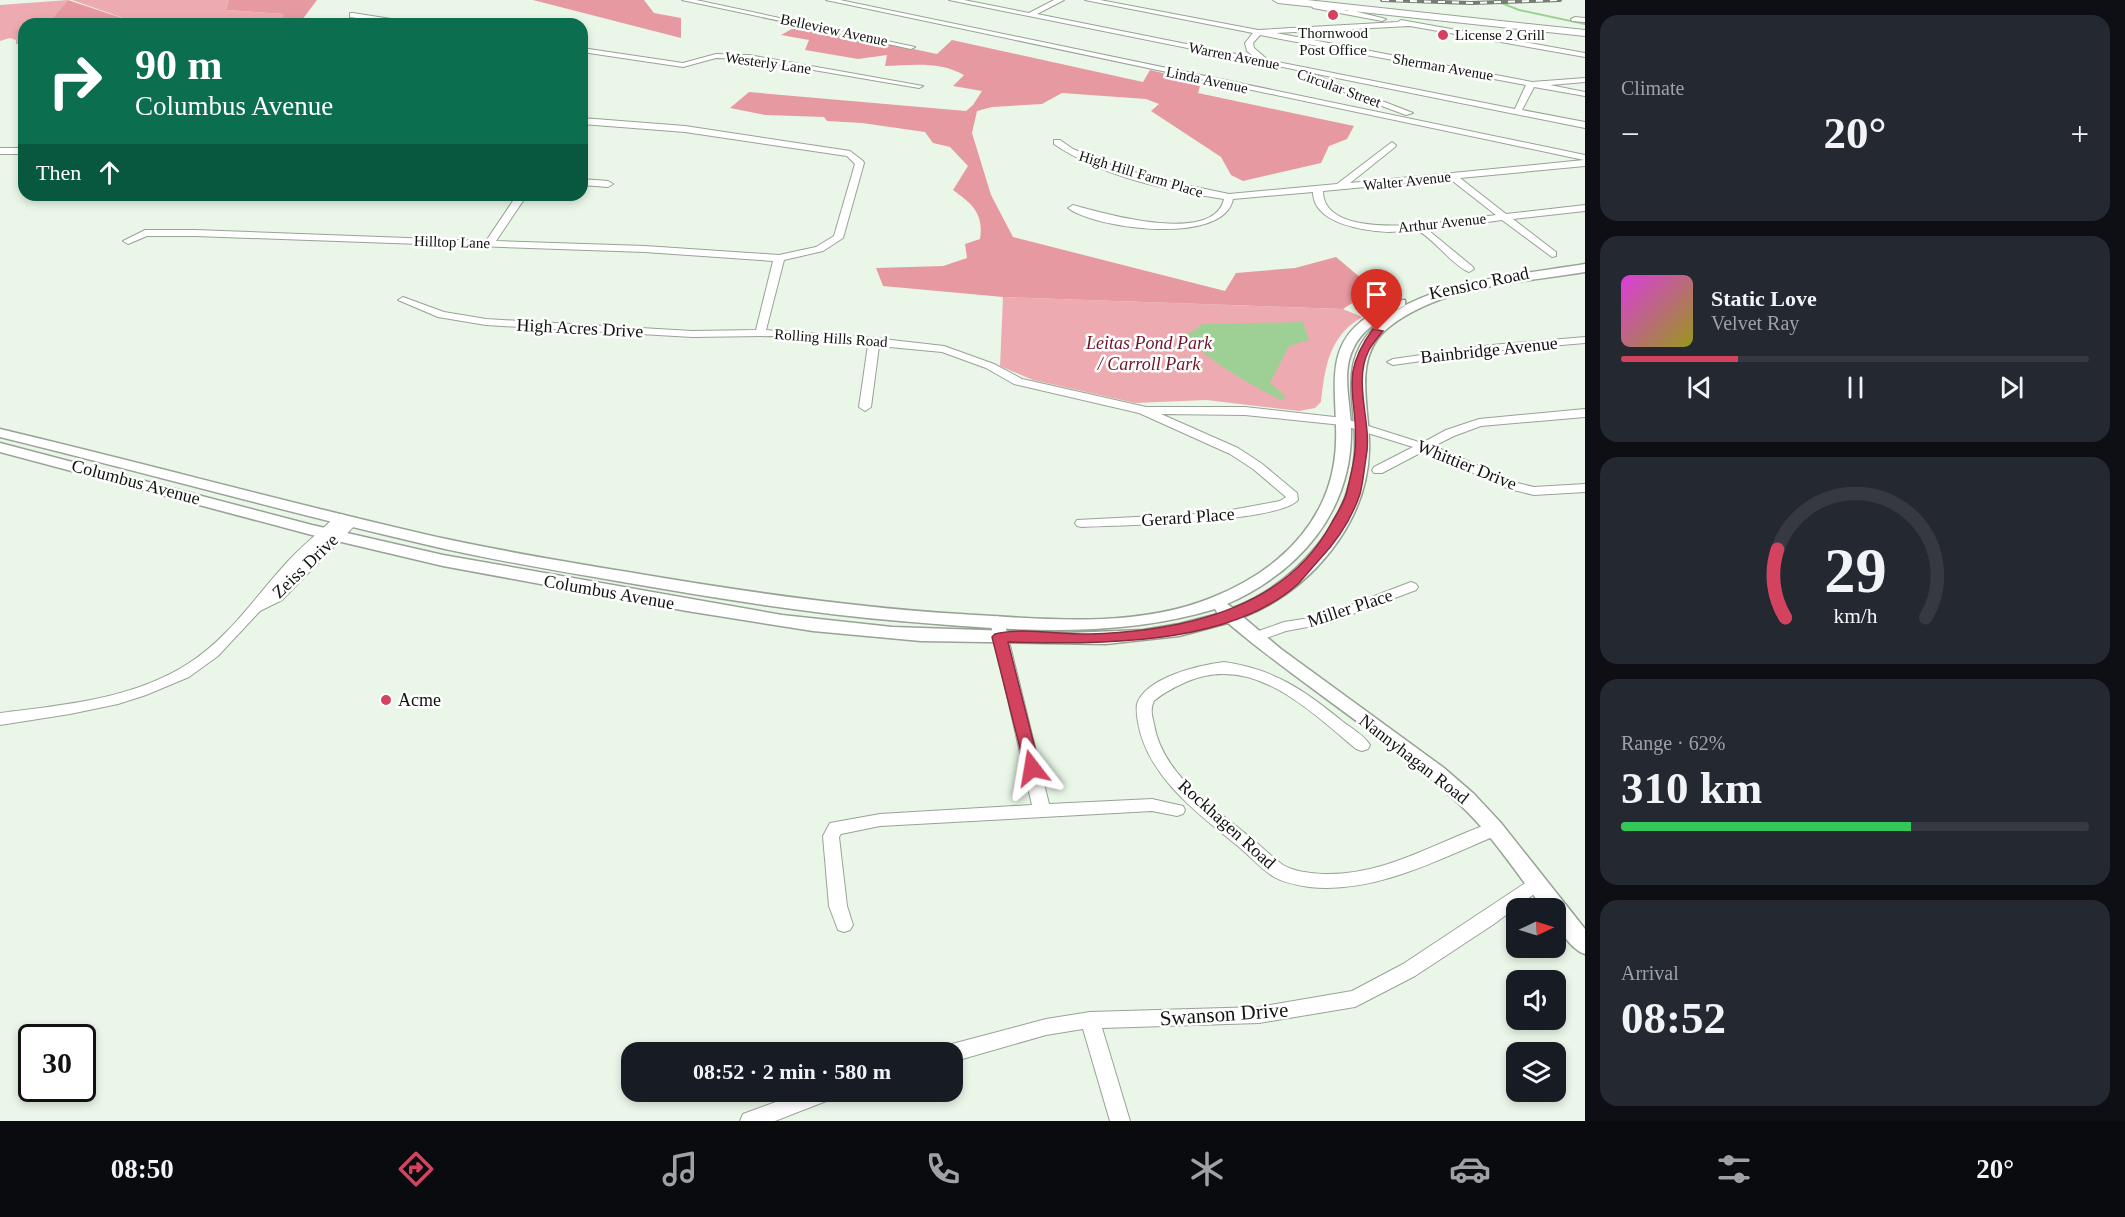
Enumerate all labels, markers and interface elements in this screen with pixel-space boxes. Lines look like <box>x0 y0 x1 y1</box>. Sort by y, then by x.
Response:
marker: Thornwood Post Office <box>1326 8 1340 22</box>
street label: Belleview Avenue <box>779 11 889 49</box>
place label: Thornwood Post Office <box>1298 25 1368 58</box>
place label: License 2 Grill <box>1455 27 1545 43</box>
marker: License 2 Grill <box>1436 28 1450 42</box>
street label: Warren Avenue <box>1187 39 1281 73</box>
icon: right <box>36 42 114 120</box>
text: 90 m <box>135 42 223 88</box>
street label: Westerly Lane <box>724 49 812 77</box>
street label: Sherman Avenue <box>1391 50 1495 84</box>
street label: Linda Avenue <box>1165 63 1250 97</box>
street label: Circular Street <box>1295 65 1384 111</box>
text: Climate <box>1621 77 1684 99</box>
text: Columbus Avenue <box>135 91 333 121</box>
text: 20° <box>1824 108 1887 158</box>
text: − <box>1621 116 1640 152</box>
text: + <box>2070 116 2089 152</box>
street label: High Hill Farm Place <box>1077 148 1205 201</box>
icon: ahead <box>93 156 126 189</box>
text: Then <box>36 160 81 185</box>
street label: Walter Avenue <box>1362 168 1452 194</box>
street label: Arthur Avenue <box>1397 210 1487 236</box>
street label: Hilltop Lane <box>414 233 491 251</box>
street label: Kensico Road <box>1427 263 1531 303</box>
pin <box>1351 269 1402 331</box>
icon: arrive <box>1360 278 1393 311</box>
text: Static Love <box>1711 286 1817 311</box>
text: Velvet Ray <box>1711 312 1799 334</box>
street label: High Acres Drive <box>516 315 644 341</box>
street label: Rolling Hills Road <box>774 326 889 350</box>
park label: Leitas Pond Park / Carroll Park <box>1085 333 1213 374</box>
street label: Bainbridge Avenue <box>1419 333 1559 367</box>
icon: previous <box>1683 371 1716 404</box>
icon: pause <box>1839 371 1872 404</box>
icon: next <box>1995 371 2028 404</box>
street label: Whittier Drive <box>1414 436 1520 494</box>
street label: Columbus Avenue <box>70 455 202 509</box>
street label: Gerard Place <box>1141 504 1235 530</box>
street label: Zeiss Drive <box>268 530 342 602</box>
text: 29 <box>1824 536 1886 605</box>
street label: Columbus Avenue <box>542 571 676 613</box>
street label: Miller Place <box>1305 585 1395 631</box>
text: km/h <box>1833 604 1877 628</box>
place label: Acme <box>398 690 441 710</box>
marker: Acme <box>379 693 393 707</box>
street label: Nannyhagan Road <box>1355 710 1473 808</box>
text: Range · 62% <box>1621 732 1725 754</box>
position arrow <box>1000 736 1064 800</box>
text: 310 km <box>1621 763 1762 813</box>
street label: Rockhagen Road <box>1174 775 1280 873</box>
north arrow <box>1506 898 1566 958</box>
map controls <box>1506 898 1566 1102</box>
text: Arrival <box>1621 962 1679 984</box>
button: sound <box>1506 970 1566 1030</box>
text: 08:52 <box>1621 993 1726 1043</box>
street label: Swanson Drive <box>1159 998 1289 1030</box>
speed limit sign: 30 <box>18 1024 96 1102</box>
button: layers <box>1506 1042 1566 1102</box>
text: 08:52 · 2 min · 580 m <box>693 1059 891 1084</box>
icon: directions <box>395 1148 437 1190</box>
icon: music <box>659 1148 701 1190</box>
icon: phone <box>922 1148 964 1190</box>
icon: climate <box>1186 1148 1228 1190</box>
icon: car <box>1449 1148 1491 1190</box>
icon: filters <box>1713 1148 1755 1190</box>
text: 08:50 <box>111 1154 174 1184</box>
text: 20° <box>1976 1154 2014 1184</box>

